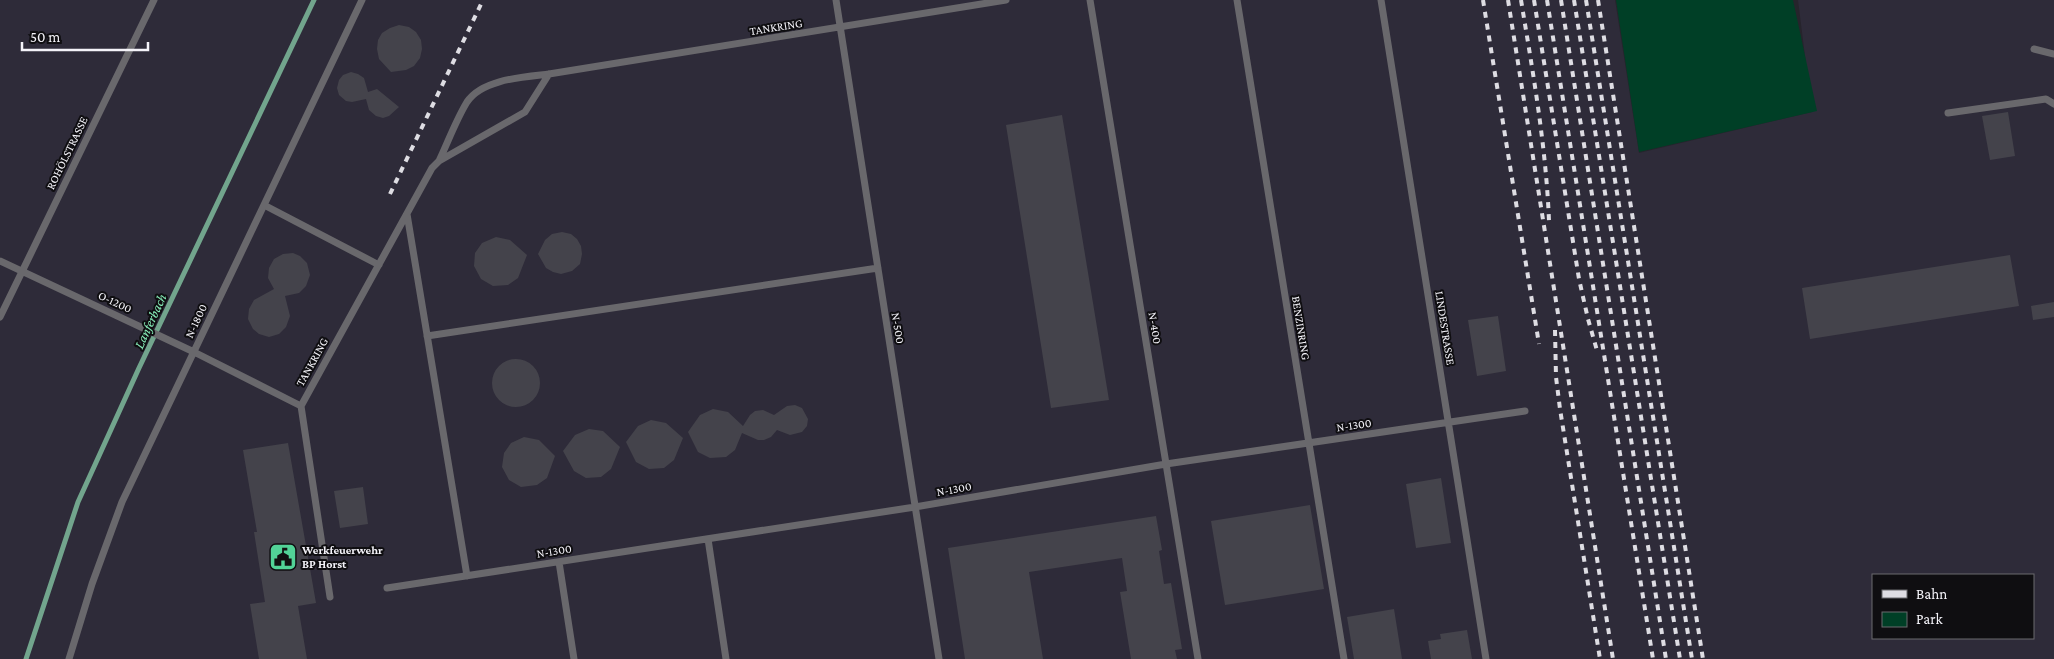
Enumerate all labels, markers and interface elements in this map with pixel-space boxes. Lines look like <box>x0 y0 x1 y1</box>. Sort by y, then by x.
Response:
street label: TANKRING <box>748 16 804 38</box>
scale bar <box>22 20 149 52</box>
text: 50 m <box>30 29 60 45</box>
street label: ROHÖLSTRASSE <box>43 114 91 192</box>
street label: O-1200 <box>96 288 134 316</box>
street label: LINDESTRASSE <box>1432 290 1458 367</box>
water label: Lanferbach <box>130 291 170 351</box>
street label: BENZINRING <box>1289 295 1313 361</box>
street label: N-1800 <box>182 301 210 340</box>
street label: N-500 <box>889 311 907 345</box>
street label: N-400 <box>1146 311 1164 345</box>
street label: TANKRING <box>293 335 331 389</box>
street label: N-1300 <box>1336 416 1373 434</box>
street label: N-1300 <box>935 479 973 499</box>
street label: N-1300 <box>535 541 573 561</box>
public building icon: Werkfeuerwehr BP Horst <box>268 542 298 572</box>
place label: Werkfeuerwehr BP Horst <box>301 543 383 571</box>
legend <box>1872 574 2034 639</box>
text: Bahn <box>1916 586 1947 602</box>
text: Park <box>1916 611 1943 627</box>

